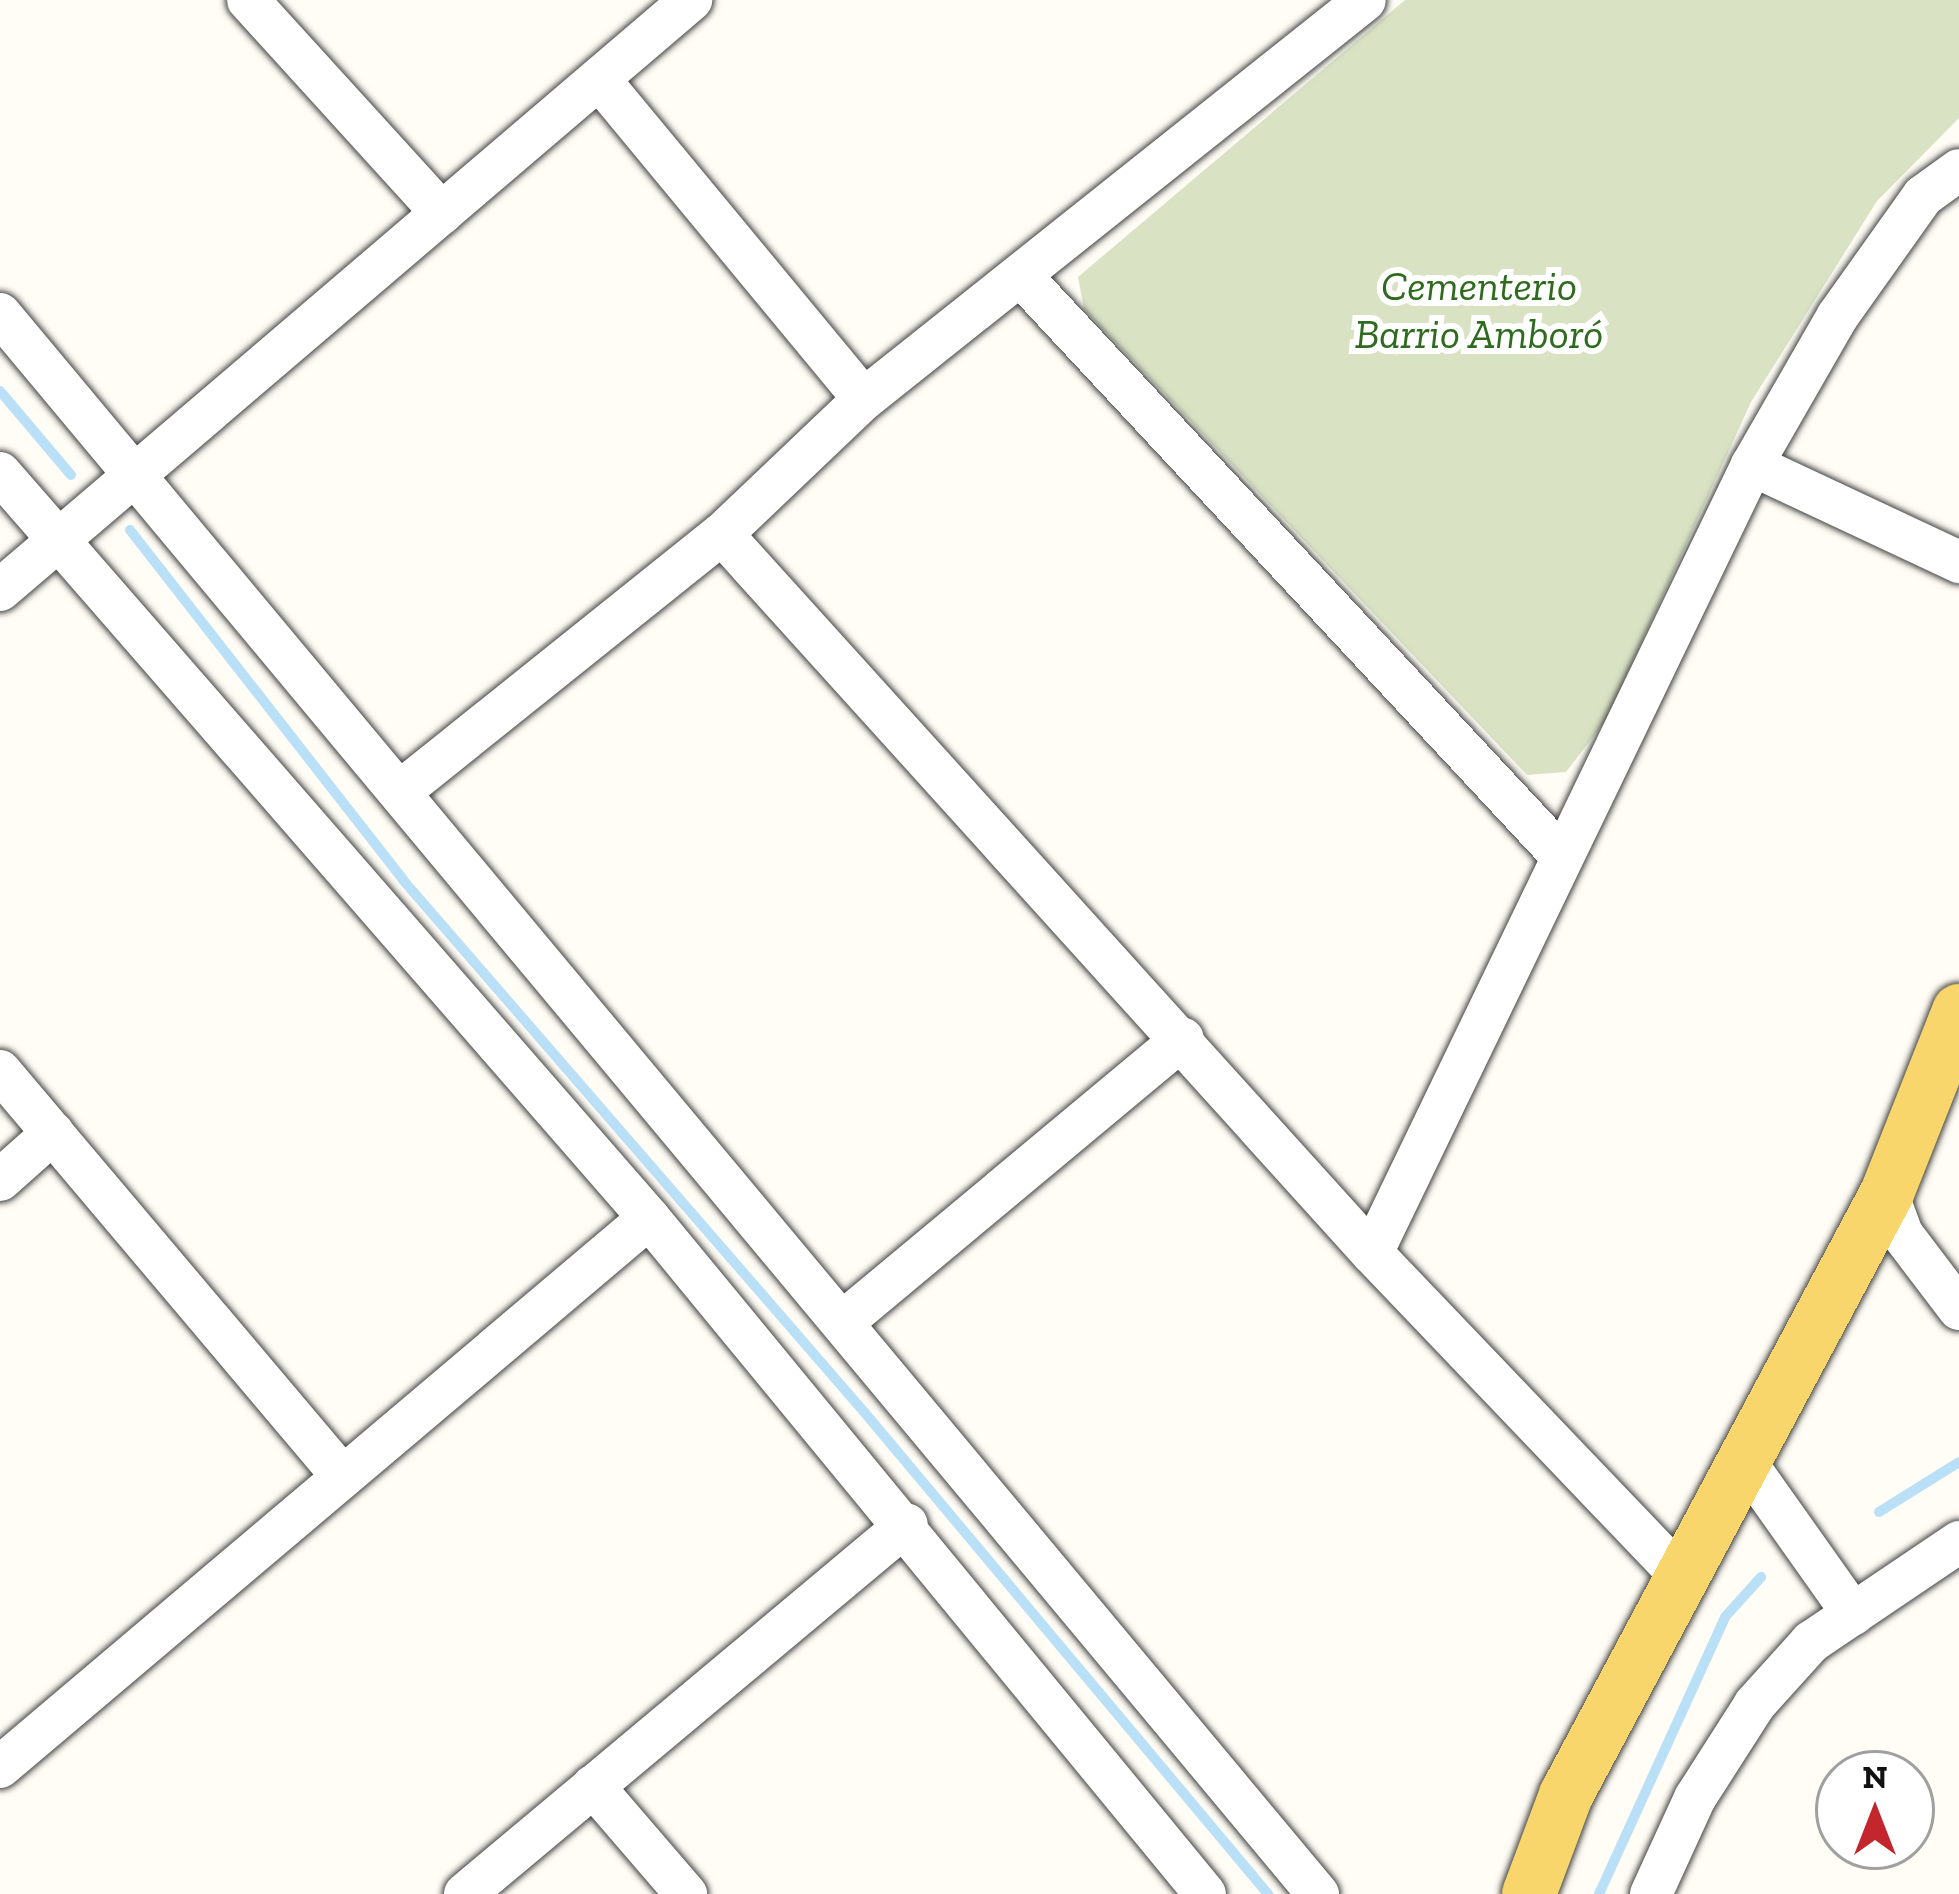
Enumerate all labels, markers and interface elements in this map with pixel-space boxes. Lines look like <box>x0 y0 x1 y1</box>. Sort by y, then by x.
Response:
park label: Cementerio Barrio Amboró <box>1354 261 1604 360</box>
north arrow <box>1815 1750 1935 1870</box>
text: N <box>1862 1757 1888 1796</box>

